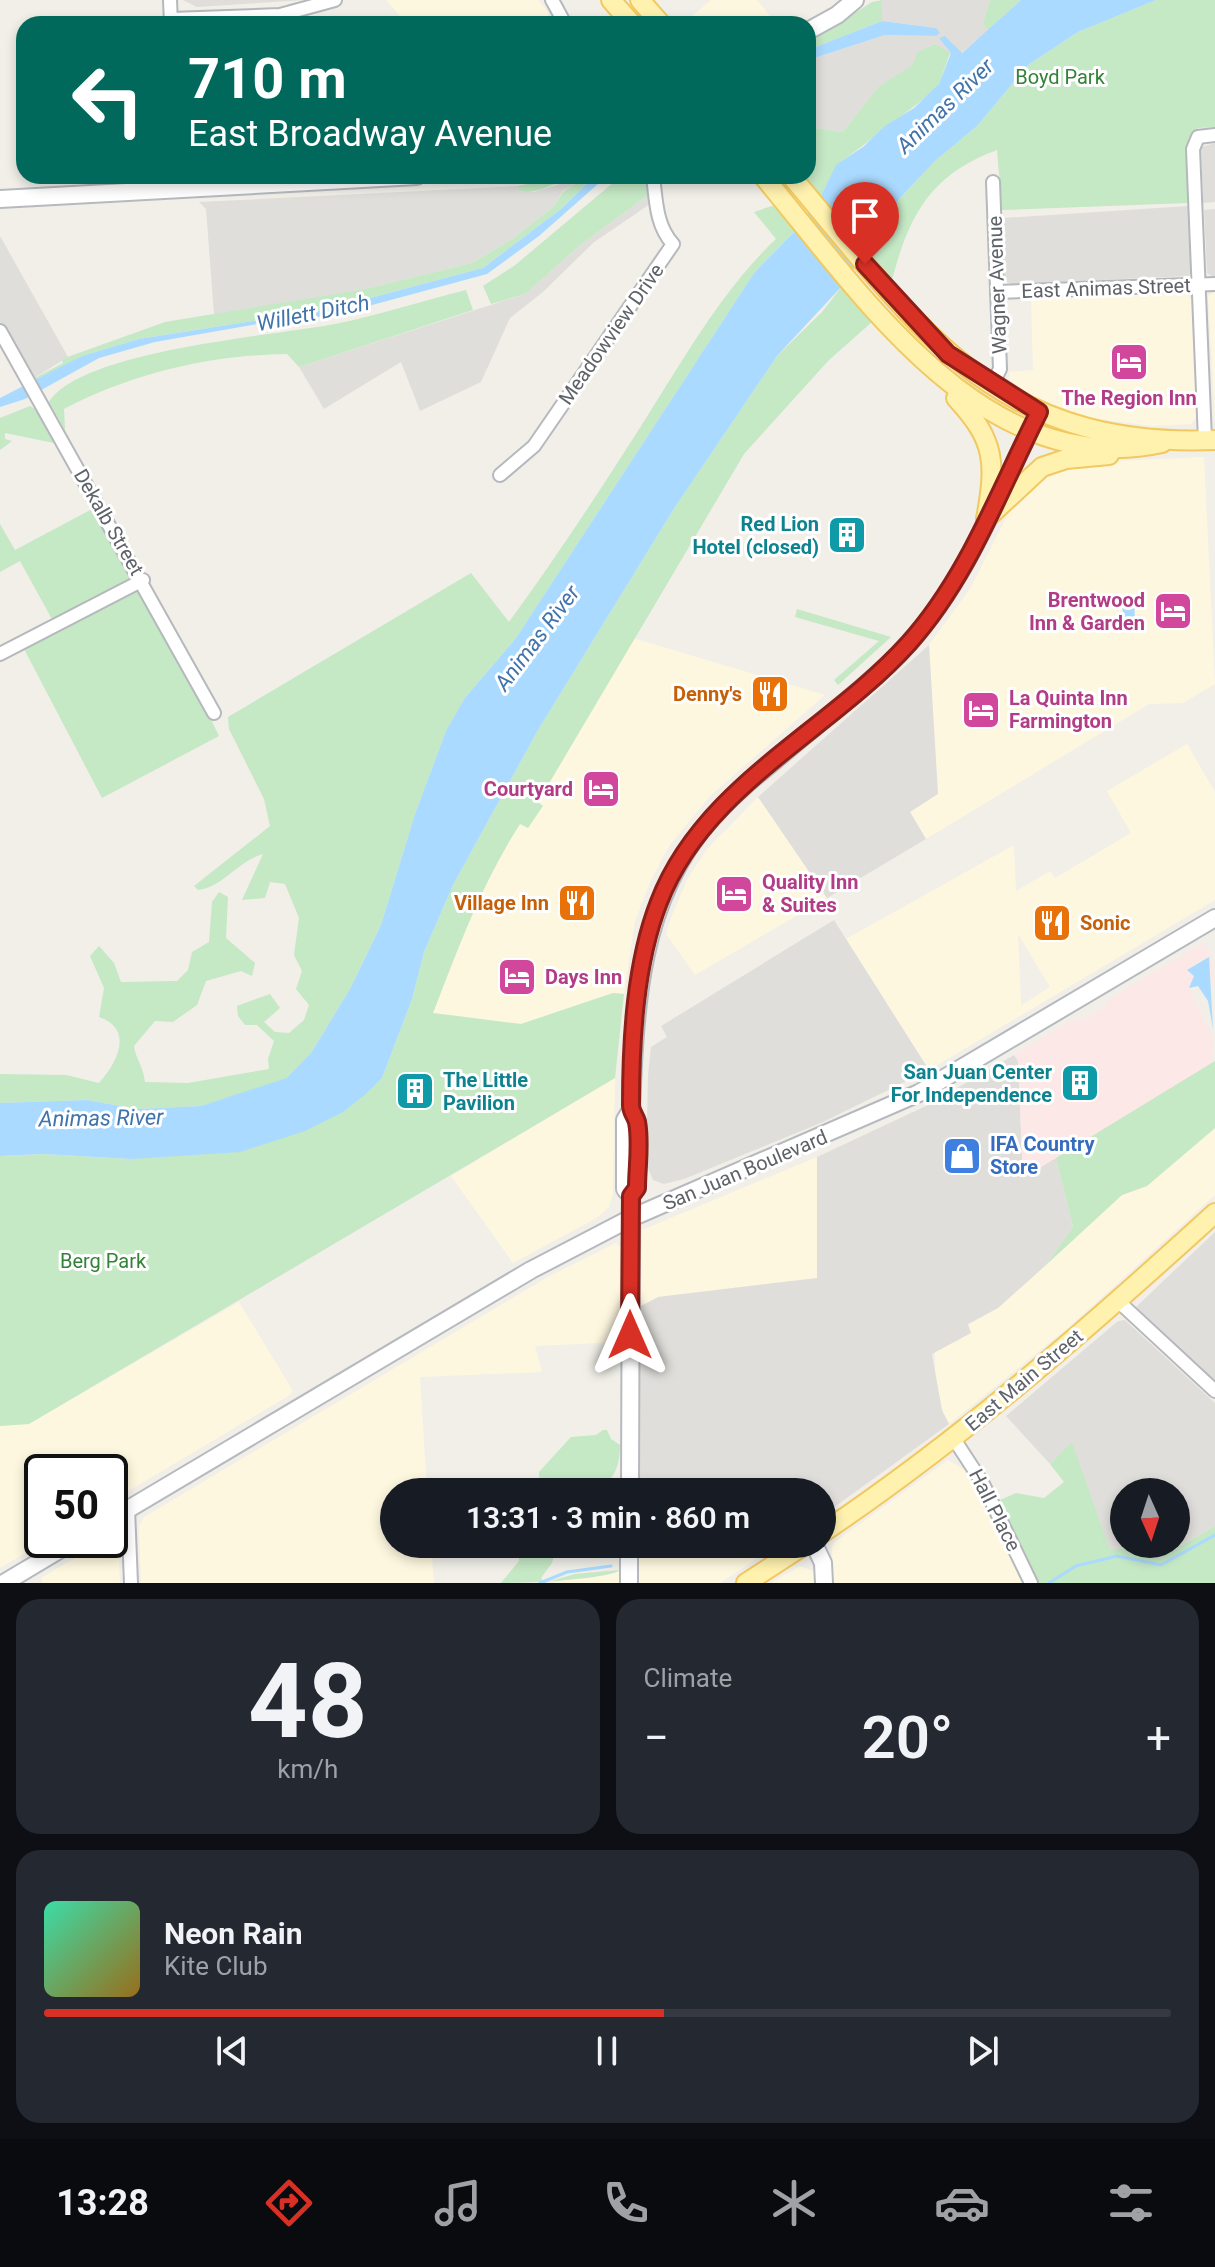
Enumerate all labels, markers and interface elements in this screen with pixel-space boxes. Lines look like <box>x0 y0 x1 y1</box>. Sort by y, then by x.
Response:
text: 710 m <box>188 46 347 112</box>
icon: left <box>56 48 160 152</box>
water label: Animas River <box>891 53 999 159</box>
park label: Boyd Park <box>1015 65 1106 89</box>
text: East Broadway Avenue <box>188 113 552 155</box>
pin <box>831 182 899 264</box>
icon: arrive <box>843 194 887 238</box>
street label: Wagner Avenue <box>983 215 1011 355</box>
street label: Meadowview Drive <box>553 259 669 409</box>
street label: East Animas Street <box>1021 273 1191 303</box>
water label: Willett Ditch <box>255 290 371 336</box>
hotel icon: The Region Inn <box>1108 341 1150 383</box>
place label: The Region Inn <box>1061 386 1197 410</box>
street label: Dekalb Street <box>69 465 149 579</box>
place label: Red Lion Hotel (closed) <box>692 512 819 559</box>
building icon: Red Lion Hotel (closed) <box>826 514 868 556</box>
water label: Animas River <box>489 580 585 696</box>
place label: Brentwood Inn & Garden <box>1029 588 1145 635</box>
hotel icon: Brentwood Inn & Garden <box>1152 590 1194 632</box>
restaurant icon: Denny's <box>749 673 791 715</box>
place label: Denny's <box>673 682 742 706</box>
place label: La Quinta Inn Farmington <box>1009 686 1128 733</box>
hotel icon: La Quinta Inn Farmington <box>960 689 1002 731</box>
hotel icon: Courtyard <box>580 768 622 810</box>
place label: Courtyard <box>484 777 573 801</box>
place label: Quality Inn & Suites <box>762 870 858 917</box>
hotel icon: Quality Inn & Suites <box>713 873 755 915</box>
restaurant icon: Village Inn <box>556 882 598 924</box>
place label: Village Inn <box>454 891 549 915</box>
restaurant icon: Sonic <box>1031 902 1073 944</box>
place label: Sonic <box>1080 911 1131 935</box>
hotel icon: Days Inn <box>496 956 538 998</box>
place label: Days Inn <box>545 965 622 989</box>
place label: San Juan Center For Independence <box>891 1060 1053 1107</box>
building icon: San Juan Center For Independence <box>1059 1062 1101 1104</box>
place label: The Little Pavilion <box>443 1068 528 1115</box>
building icon: The Little Pavilion <box>394 1070 436 1112</box>
water label: Animas River <box>37 1104 164 1132</box>
street label: San Juan Boulevard <box>659 1125 831 1215</box>
place label: IFA Country Store <box>990 1132 1095 1179</box>
shop icon: IFA Country Store <box>941 1135 983 1177</box>
park label: Berg Park <box>60 1249 147 1273</box>
position arrow <box>588 1293 672 1377</box>
street label: East Main Street <box>960 1324 1088 1436</box>
speed limit sign: 50 <box>24 1454 128 1558</box>
street label: Hall Place <box>964 1465 1026 1555</box>
north arrow <box>1110 1478 1190 1558</box>
map controls <box>1110 1478 1190 1558</box>
text: 13:31 · 3 min · 860 m <box>466 1500 750 1535</box>
text: 48 <box>248 1641 367 1762</box>
text: Climate <box>644 1663 732 1693</box>
text: 20° <box>861 1702 953 1773</box>
text: − <box>644 1712 669 1764</box>
text: + <box>1146 1712 1171 1764</box>
text: km/h <box>277 1754 338 1784</box>
text: Neon Rain <box>164 1916 303 1951</box>
text: Kite Club <box>164 1951 268 1981</box>
icon: previous <box>210 2029 254 2073</box>
icon: pause <box>585 2029 629 2073</box>
icon: next <box>961 2029 1005 2073</box>
icon: directions <box>261 2175 317 2231</box>
icon: music <box>430 2175 486 2231</box>
icon: phone <box>598 2175 654 2231</box>
icon: climate <box>766 2175 822 2231</box>
icon: car <box>934 2175 990 2231</box>
icon: filters <box>1103 2175 1159 2231</box>
text: 13:28 <box>56 2182 149 2224</box>

